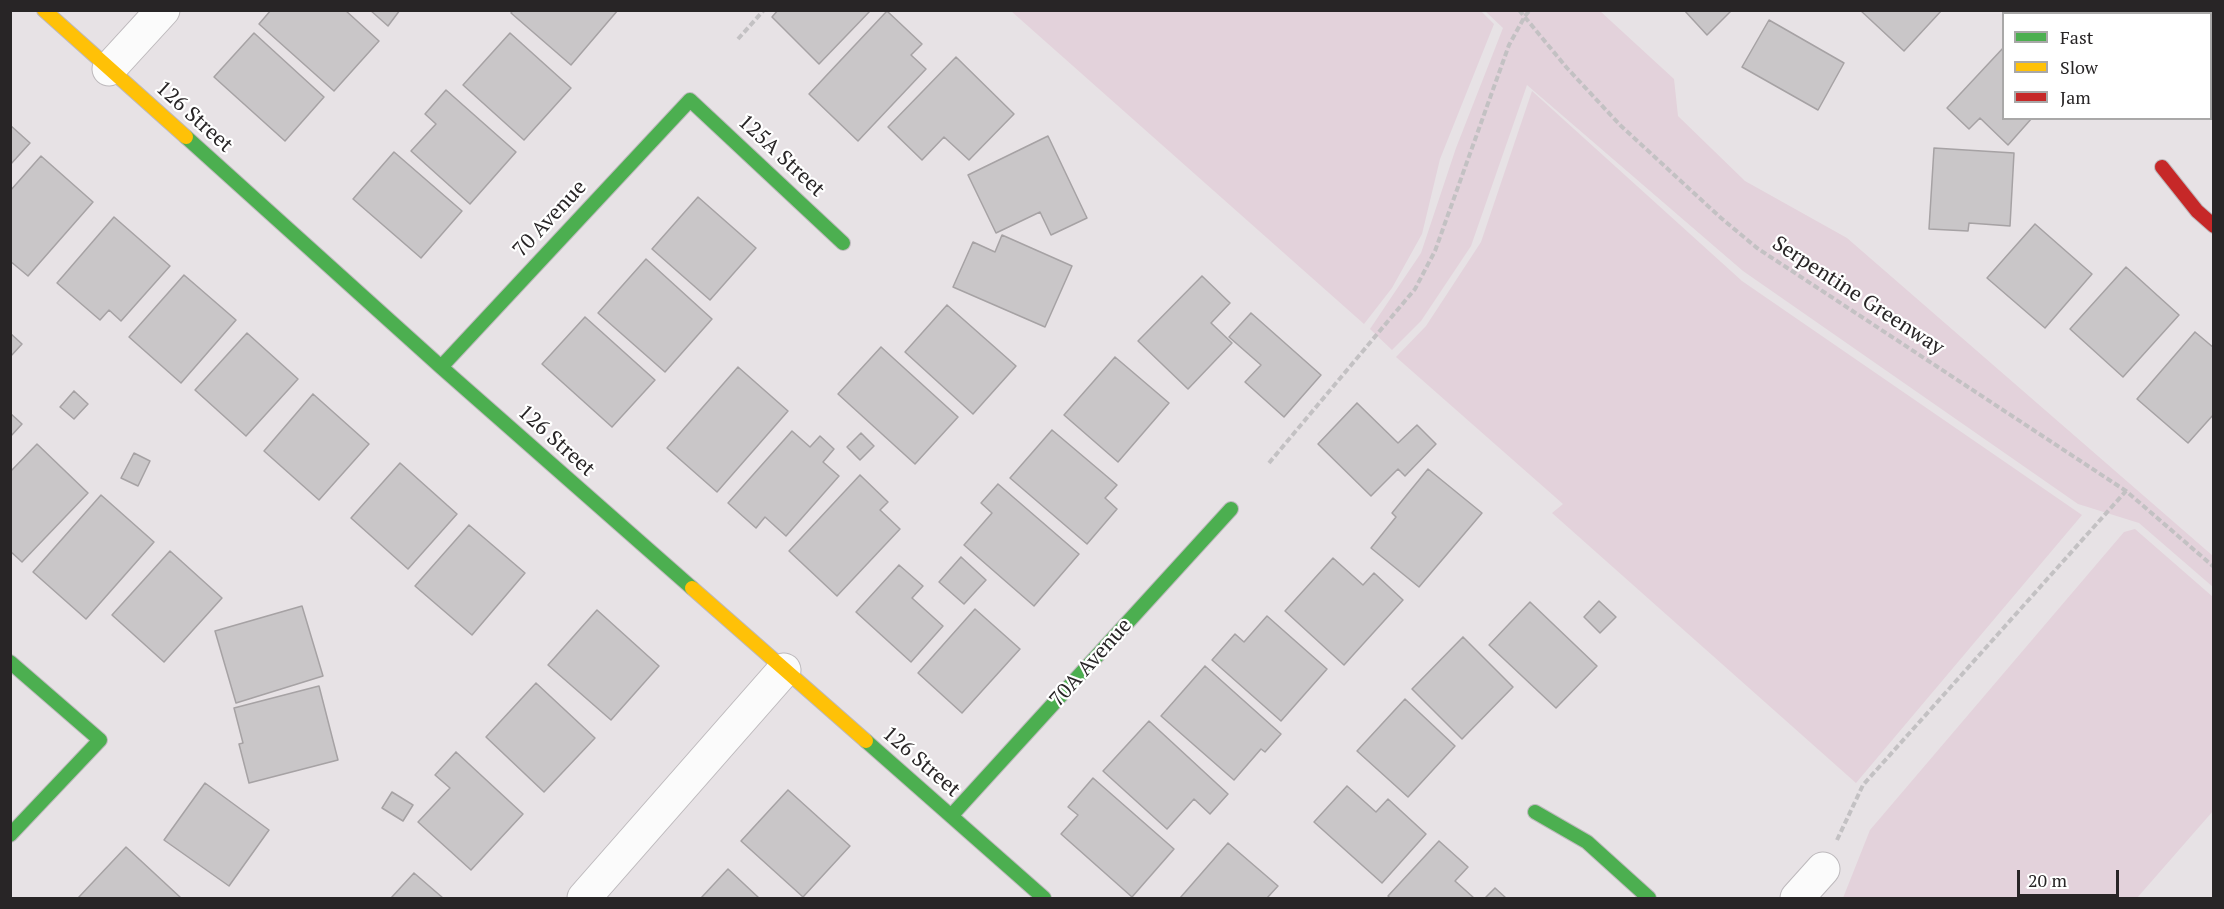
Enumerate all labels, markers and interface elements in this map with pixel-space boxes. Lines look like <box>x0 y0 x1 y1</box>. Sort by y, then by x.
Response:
legend <box>2002 12 2212 120</box>
text: Fast <box>2060 25 2093 49</box>
text: Slow <box>2060 55 2098 79</box>
street label: 126 Street <box>150 76 238 158</box>
text: Jam <box>2060 85 2091 109</box>
street label: 125A Street <box>733 110 829 202</box>
street label: 70 Avenue <box>508 175 592 263</box>
street label: Serpentine Greenway <box>1767 231 1949 361</box>
street label: 126 Street <box>512 400 600 482</box>
street label: 70A Avenue <box>1045 613 1137 713</box>
street label: 126 Street <box>877 721 965 803</box>
scale bar <box>2020 858 2122 896</box>
text: 20 m <box>2028 868 2067 892</box>

